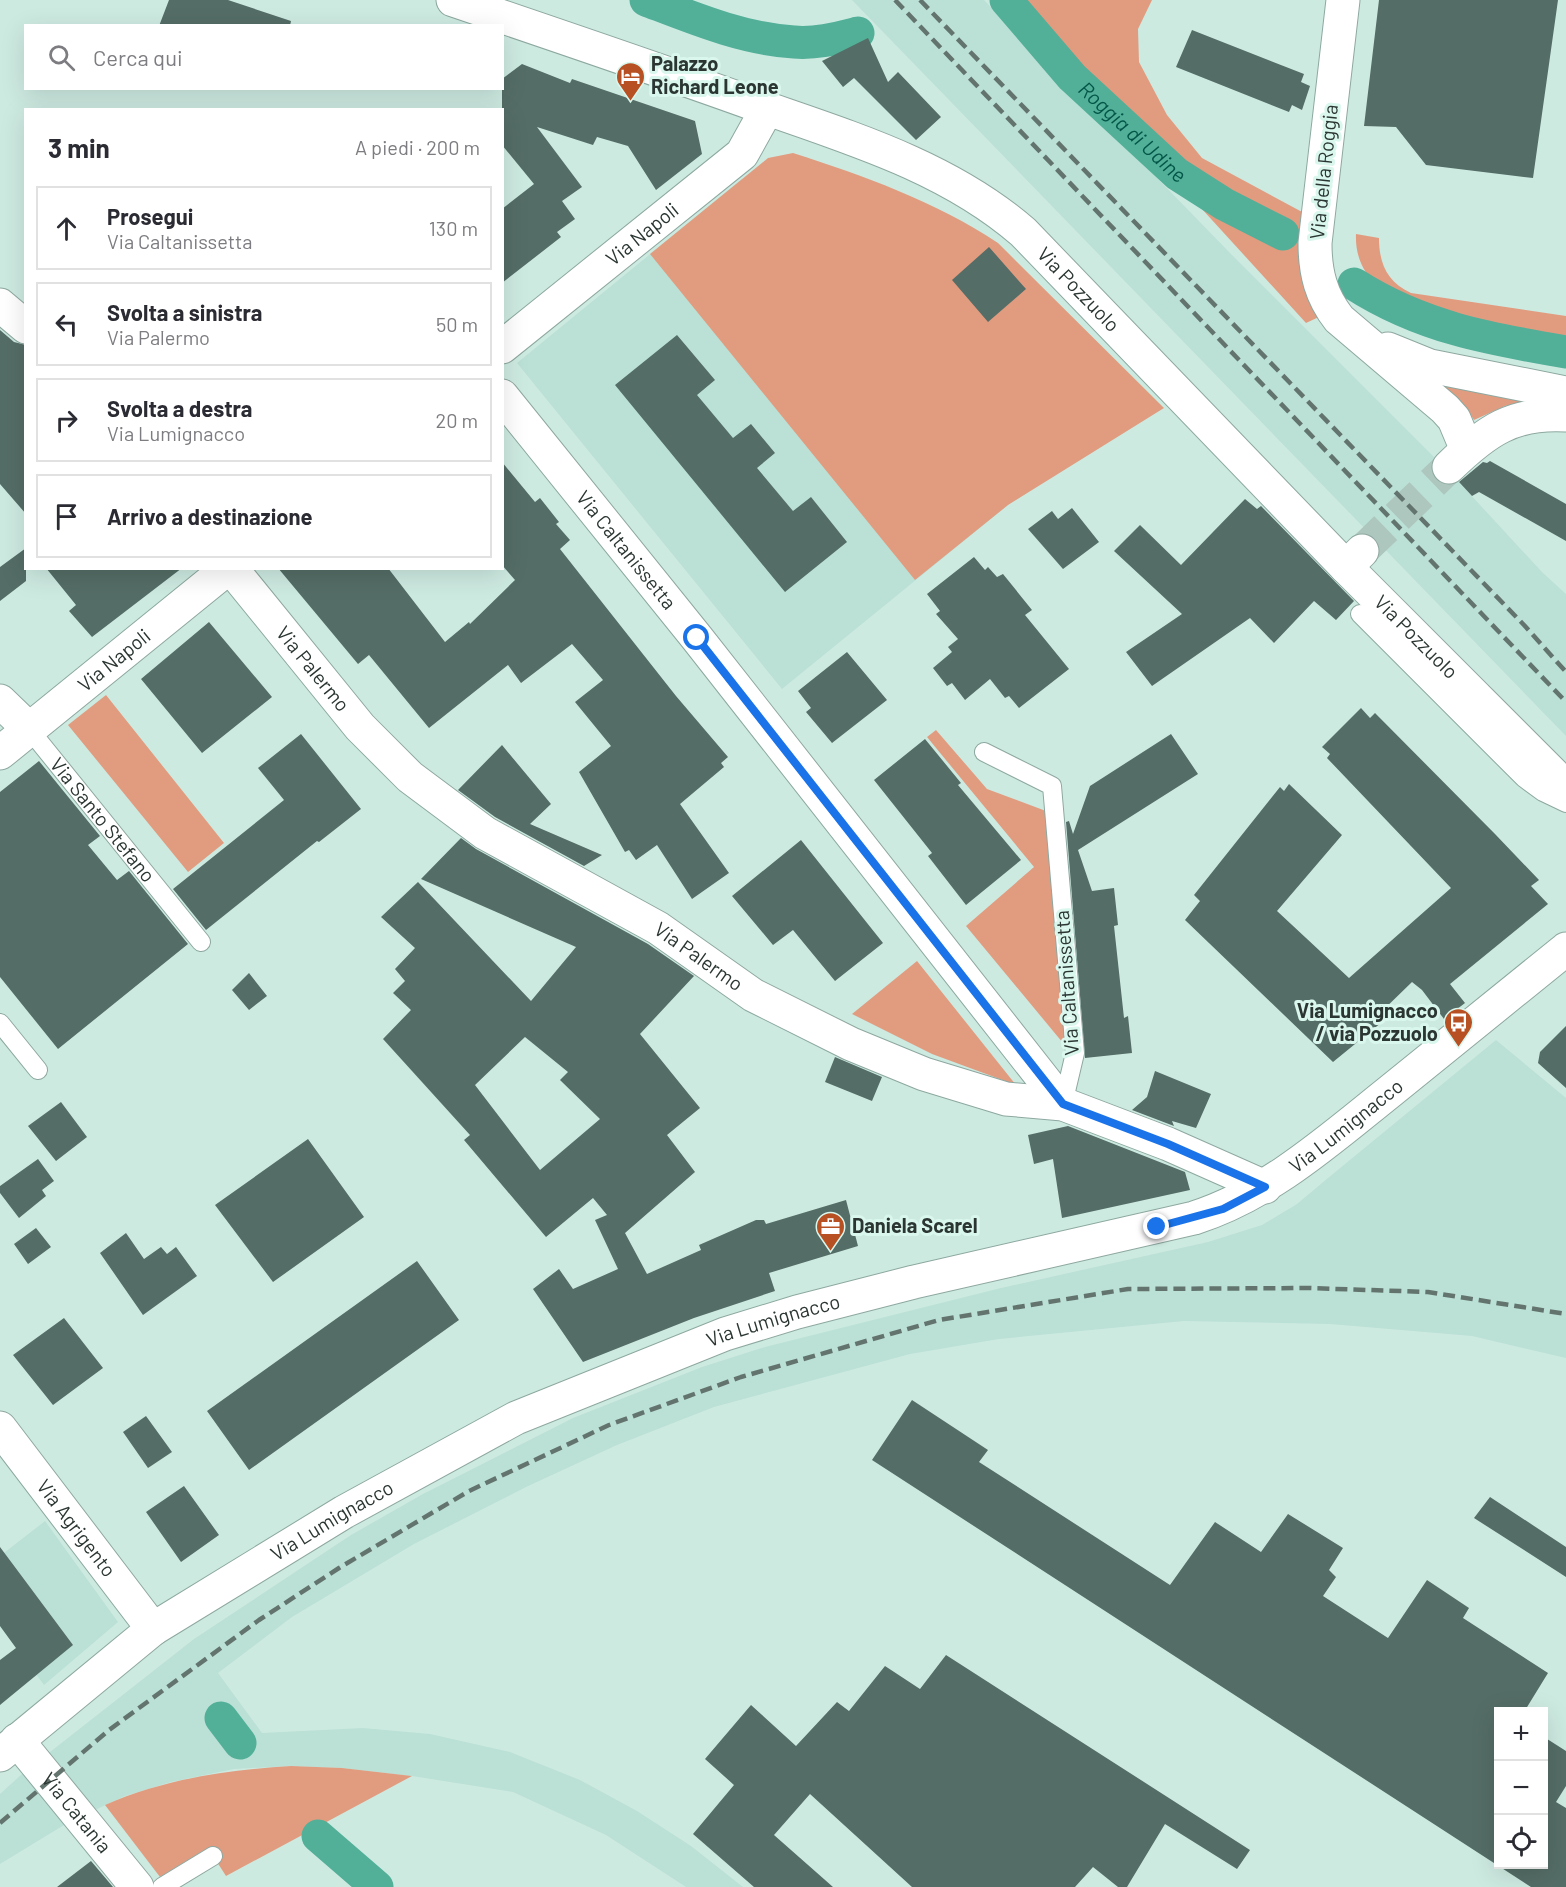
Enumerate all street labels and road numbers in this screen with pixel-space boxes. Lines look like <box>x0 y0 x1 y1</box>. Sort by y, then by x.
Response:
street label: Via della Roggia <box>1304 103 1342 241</box>
street label: Via Napoli <box>600 197 683 270</box>
street label: Via Pozzuolo <box>1033 241 1125 336</box>
street label: Via Caltanissetta <box>572 485 682 614</box>
street label: Via Pozzuolo <box>1370 589 1464 683</box>
street label: Via Palermo <box>272 621 355 716</box>
street label: Via Napoli <box>72 623 155 696</box>
street label: Via Santo Stefano <box>46 752 161 887</box>
street label: Via Caltanissetta <box>1049 910 1083 1057</box>
street label: Via Palermo <box>650 916 748 995</box>
street label: Via Lumignacco <box>1284 1073 1407 1177</box>
street label: Via Lumignacco <box>703 1288 842 1351</box>
street label: Via Agrigento <box>32 1474 122 1581</box>
street label: Via Lumignacco <box>266 1474 397 1565</box>
street label: Via Catania <box>37 1767 117 1857</box>

